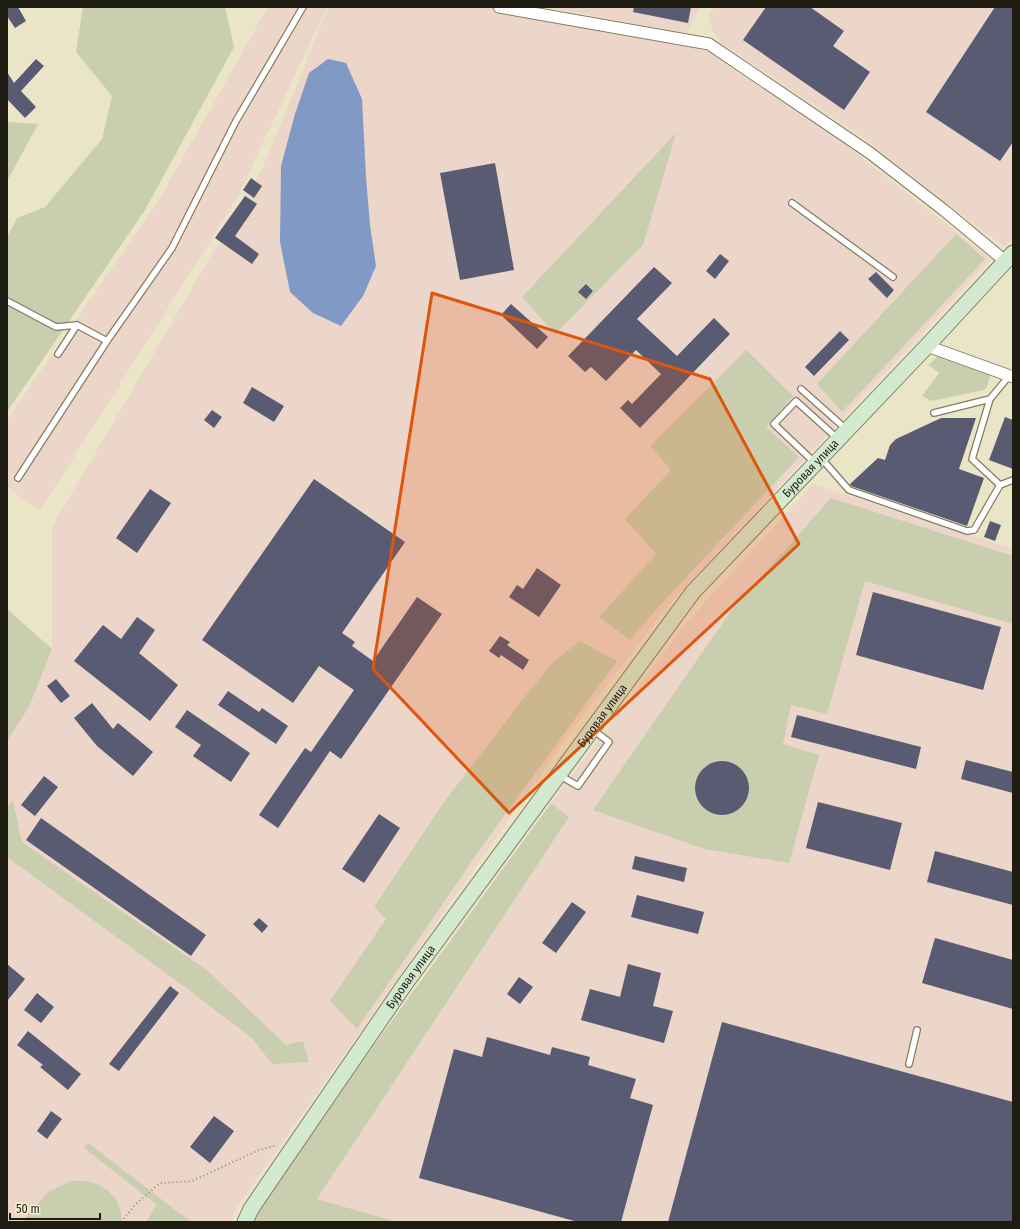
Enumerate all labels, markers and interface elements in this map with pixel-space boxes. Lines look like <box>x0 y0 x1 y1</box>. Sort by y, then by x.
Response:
street label: Буровая улица <box>780 436 842 500</box>
street label: Буровая улица <box>574 681 630 750</box>
street label: Буровая улица <box>383 942 438 1011</box>
scale bar <box>10 1195 100 1221</box>
text: 50 m <box>16 1202 40 1216</box>

